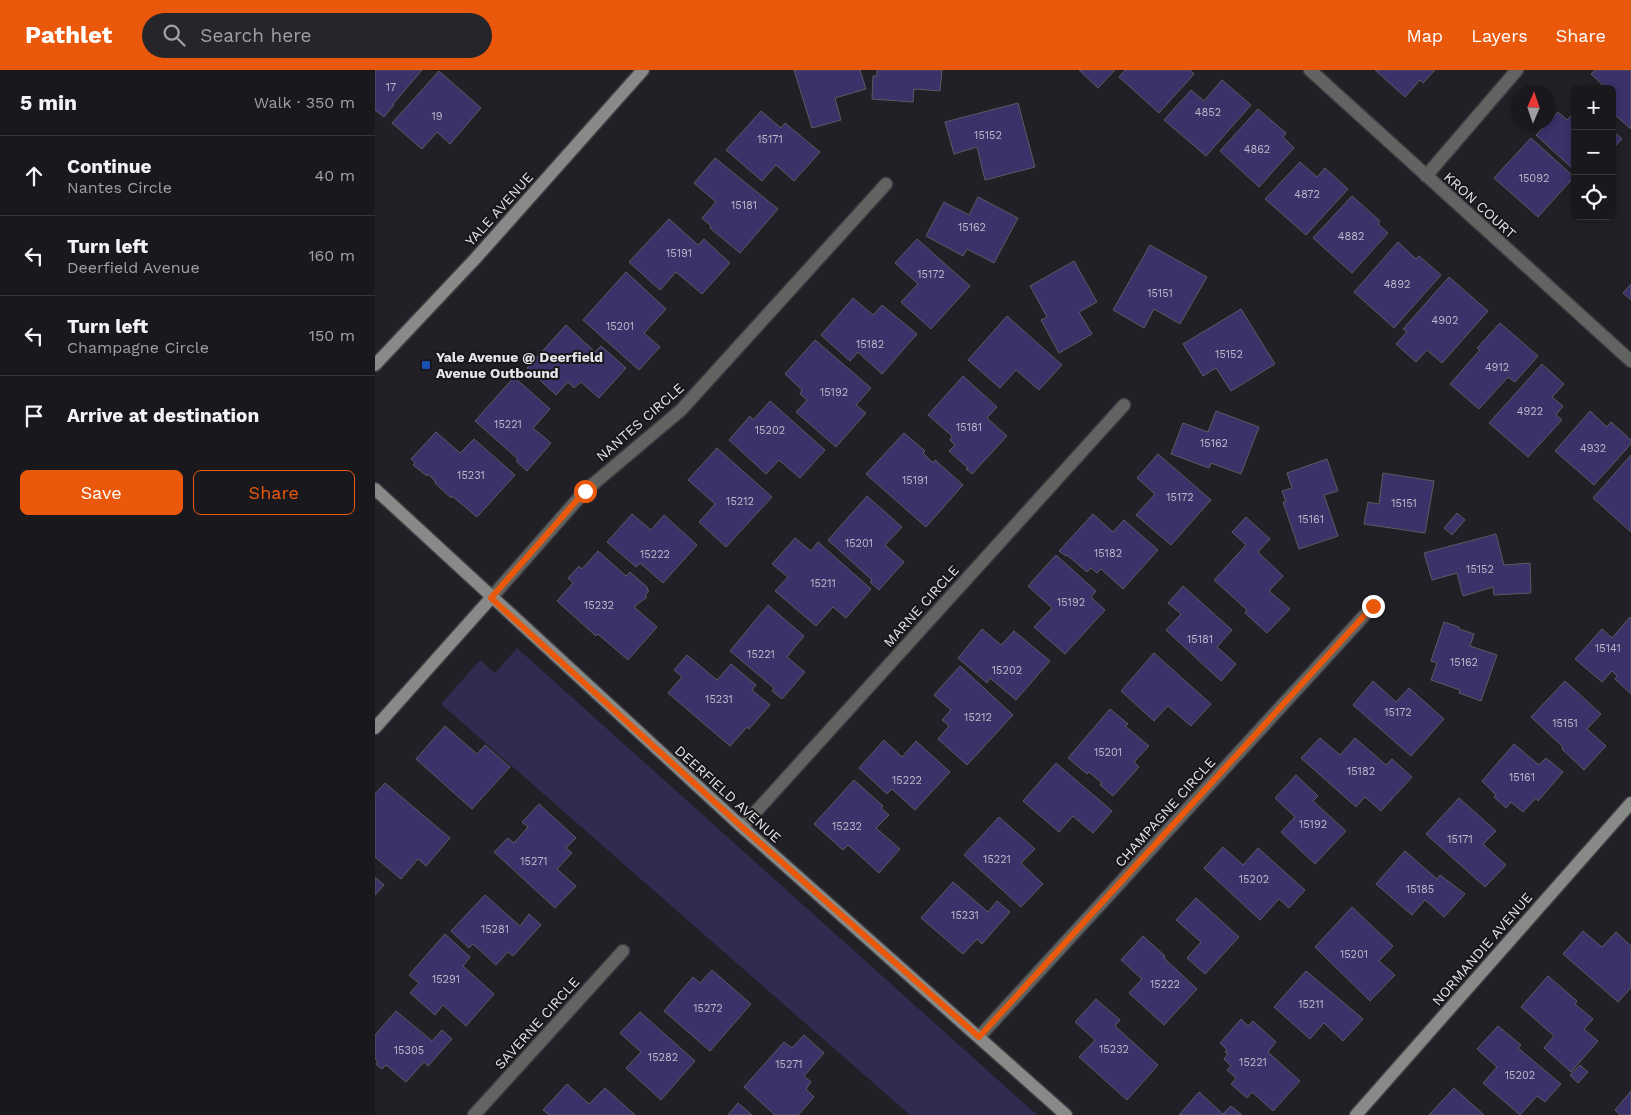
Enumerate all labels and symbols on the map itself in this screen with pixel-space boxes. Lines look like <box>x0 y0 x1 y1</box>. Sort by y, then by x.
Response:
house number: 17 <box>386 81 396 94</box>
north arrow <box>1511 85 1556 130</box>
house number: 4852 <box>1195 106 1221 119</box>
house number: 19 <box>431 110 443 123</box>
house number: 15152 <box>974 129 1002 142</box>
house number: 15171 <box>757 133 783 146</box>
house number: 4862 <box>1244 143 1270 156</box>
street label: KRON COURT <box>1441 168 1520 242</box>
street label: YALE AVENUE <box>462 169 536 249</box>
house number: 15092 <box>1519 172 1549 185</box>
house number: 4872 <box>1294 188 1320 201</box>
house number: 15181 <box>731 199 757 212</box>
house number: 15162 <box>958 221 986 234</box>
house number: 4882 <box>1338 230 1364 243</box>
house number: 15191 <box>666 247 692 260</box>
house number: 15172 <box>917 268 945 281</box>
house number: 4892 <box>1384 278 1410 291</box>
house number: 15151 <box>1147 287 1173 300</box>
house number: 4902 <box>1432 314 1458 327</box>
house number: 15201 <box>606 320 634 333</box>
house number: 15182 <box>856 338 884 351</box>
house number: 15152 <box>1215 348 1243 361</box>
place label: Yale Avenue @ Deerfield Avenue Outbound <box>436 349 603 381</box>
marker: Yale Avenue @ Deerfield Avenue Outbound <box>420 359 432 371</box>
house number: 4912 <box>1485 361 1509 374</box>
street label: NANTES CIRCLE <box>593 380 687 464</box>
house number: 15192 <box>820 386 848 399</box>
house number: 4922 <box>1517 405 1543 418</box>
house number: 15221 <box>494 418 522 431</box>
house number: 15181 <box>956 421 982 434</box>
house number: 15202 <box>755 424 785 437</box>
house number: 15162 <box>1200 437 1228 450</box>
house number: 4932 <box>1580 442 1606 455</box>
house number: 15231 <box>457 469 485 482</box>
house number: 15191 <box>902 474 928 487</box>
route start <box>574 480 597 503</box>
house number: 15172 <box>1166 491 1194 504</box>
house number: 15212 <box>726 495 754 508</box>
house number: 15151 <box>1391 497 1417 510</box>
house number: 15161 <box>1298 513 1324 526</box>
house number: 15201 <box>845 537 873 550</box>
house number: 15182 <box>1094 547 1122 560</box>
house number: 15222 <box>640 548 670 561</box>
street label: MARNE CIRCLE <box>880 562 962 650</box>
house number: 15152 <box>1466 563 1494 576</box>
house number: 15211 <box>810 577 836 590</box>
route end <box>1362 595 1385 618</box>
house number: 15192 <box>1057 596 1085 609</box>
house number: 15232 <box>584 599 614 612</box>
house number: 15181 <box>1187 633 1213 646</box>
house number: 15141 <box>1595 642 1621 655</box>
house number: 15221 <box>747 648 775 661</box>
house number: 15162 <box>1450 656 1478 669</box>
house number: 15202 <box>992 664 1022 677</box>
house number: 15231 <box>705 693 733 706</box>
house number: 15172 <box>1384 706 1412 719</box>
house number: 15212 <box>964 711 992 724</box>
house number: 15151 <box>1552 717 1578 730</box>
street label: DEERFIELD AVENUE <box>672 742 784 846</box>
house number: 15201 <box>1094 746 1122 759</box>
street label: CHAMPAGNE CIRCLE <box>1112 754 1218 870</box>
house number: 15182 <box>1347 765 1375 778</box>
house number: 15161 <box>1509 771 1535 784</box>
house number: 15222 <box>892 774 922 787</box>
house number: 15192 <box>1299 818 1327 831</box>
house number: 15232 <box>832 820 862 833</box>
house number: 15171 <box>1447 833 1473 846</box>
house number: 15221 <box>983 853 1011 866</box>
house number: 15271 <box>520 855 548 868</box>
house number: 15202 <box>1239 873 1269 886</box>
house number: 15185 <box>1406 883 1434 896</box>
street label: NORMANDIE AVENUE <box>1429 889 1535 1009</box>
house number: 15231 <box>951 909 979 922</box>
house number: 15281 <box>481 923 509 936</box>
house number: 15201 <box>1340 948 1368 961</box>
house number: 15291 <box>432 973 460 986</box>
street label: SAVERNE CIRCLE <box>491 974 583 1072</box>
house number: 15222 <box>1150 978 1180 991</box>
house number: 15211 <box>1298 998 1324 1011</box>
house number: 15272 <box>693 1002 723 1015</box>
house number: 15232 <box>1099 1043 1129 1056</box>
house number: 15305 <box>394 1044 424 1057</box>
house number: 15282 <box>648 1051 678 1064</box>
house number: 15221 <box>1239 1056 1267 1069</box>
house number: 15271 <box>775 1058 803 1071</box>
house number: 15202 <box>1505 1069 1535 1082</box>

